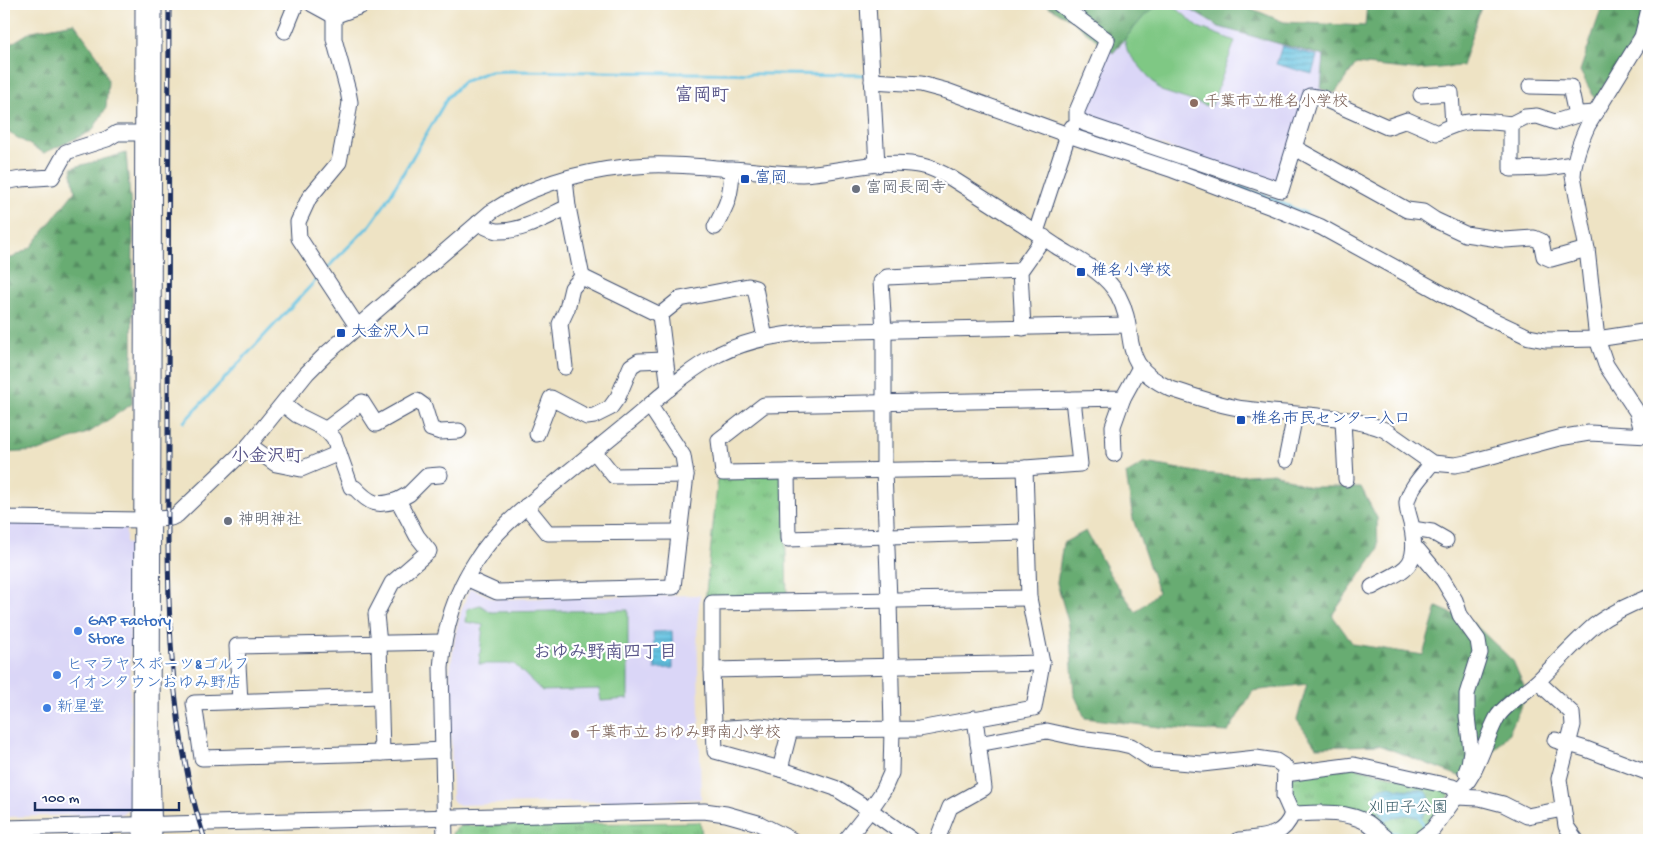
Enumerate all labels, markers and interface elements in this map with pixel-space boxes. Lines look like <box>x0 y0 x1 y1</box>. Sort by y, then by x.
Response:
district label: 富岡町 <box>675 85 729 107</box>
place label: 千葉市立椎名小学校 <box>1204 93 1348 113</box>
marker: 千葉市立椎名小学校 <box>1188 97 1200 109</box>
place label: 富岡 <box>755 169 787 189</box>
marker: 富岡 <box>739 173 751 185</box>
place label: 富岡長岡寺 <box>866 179 946 199</box>
marker: 富岡長岡寺 <box>850 183 862 195</box>
place label: 椎名小学校 <box>1091 262 1171 282</box>
marker: 椎名小学校 <box>1075 266 1087 278</box>
place label: 大金沢入口 <box>351 323 431 343</box>
marker: 大金沢入口 <box>335 327 347 339</box>
place label: 椎名市民センター入口 <box>1251 410 1410 430</box>
marker: 椎名市民センター入口 <box>1235 414 1247 426</box>
district label: 小金沢町 <box>231 446 303 468</box>
place label: 神明神社 <box>238 511 302 531</box>
marker: 神明神社 <box>222 515 234 527</box>
place label: GAP Factory Store <box>88 613 171 650</box>
marker: GAP Factory Store <box>72 625 84 637</box>
district label: おゆみ野南四丁目 <box>533 642 677 664</box>
place label: ヒマラヤスポーツ&ゴルフ イオンタウンおゆみ野店 <box>67 657 249 694</box>
marker: ヒマラヤスポーツ&ゴルフ イオンタウンおゆみ野店 <box>51 669 63 681</box>
place label: 新星堂 <box>57 698 105 718</box>
marker: 新星堂 <box>41 702 53 714</box>
place label: 千葉市立 おゆみ野南小学校 <box>585 723 781 744</box>
marker: 千葉市立 おゆみ野南小学校 <box>569 728 581 740</box>
scale bar <box>35 779 179 811</box>
text: 100 m <box>41 790 80 808</box>
park label: 刈田子公園 <box>1368 799 1448 819</box>

